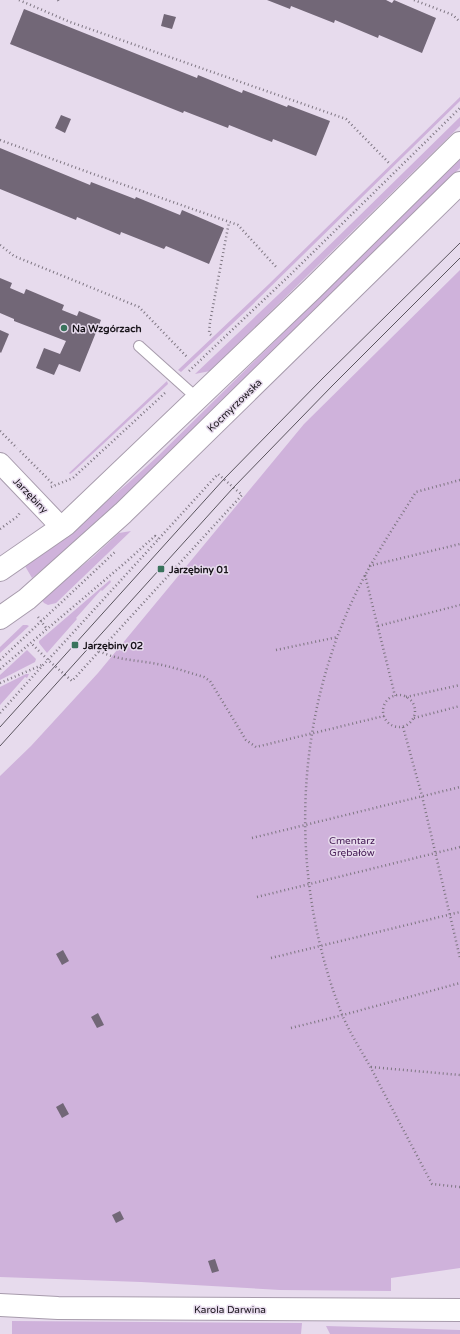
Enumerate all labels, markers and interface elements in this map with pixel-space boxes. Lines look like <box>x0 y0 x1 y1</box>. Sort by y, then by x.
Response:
marker: Na Wzgórzach <box>59 323 69 333</box>
place label: Na Wzgórzach <box>72 323 142 335</box>
street label: Kocmyrzowska <box>205 377 264 435</box>
street label: Jarzębiny <box>10 475 51 516</box>
marker: Jarzębiny 01 <box>156 564 166 574</box>
place label: Jarzębiny 01 <box>168 564 229 576</box>
marker: Jarzębiny 02 <box>70 640 80 650</box>
place label: Jarzębiny 02 <box>82 640 143 652</box>
park label: Cmentarz Grębałów <box>329 835 375 859</box>
street label: Karola Darwina <box>194 1304 266 1316</box>

